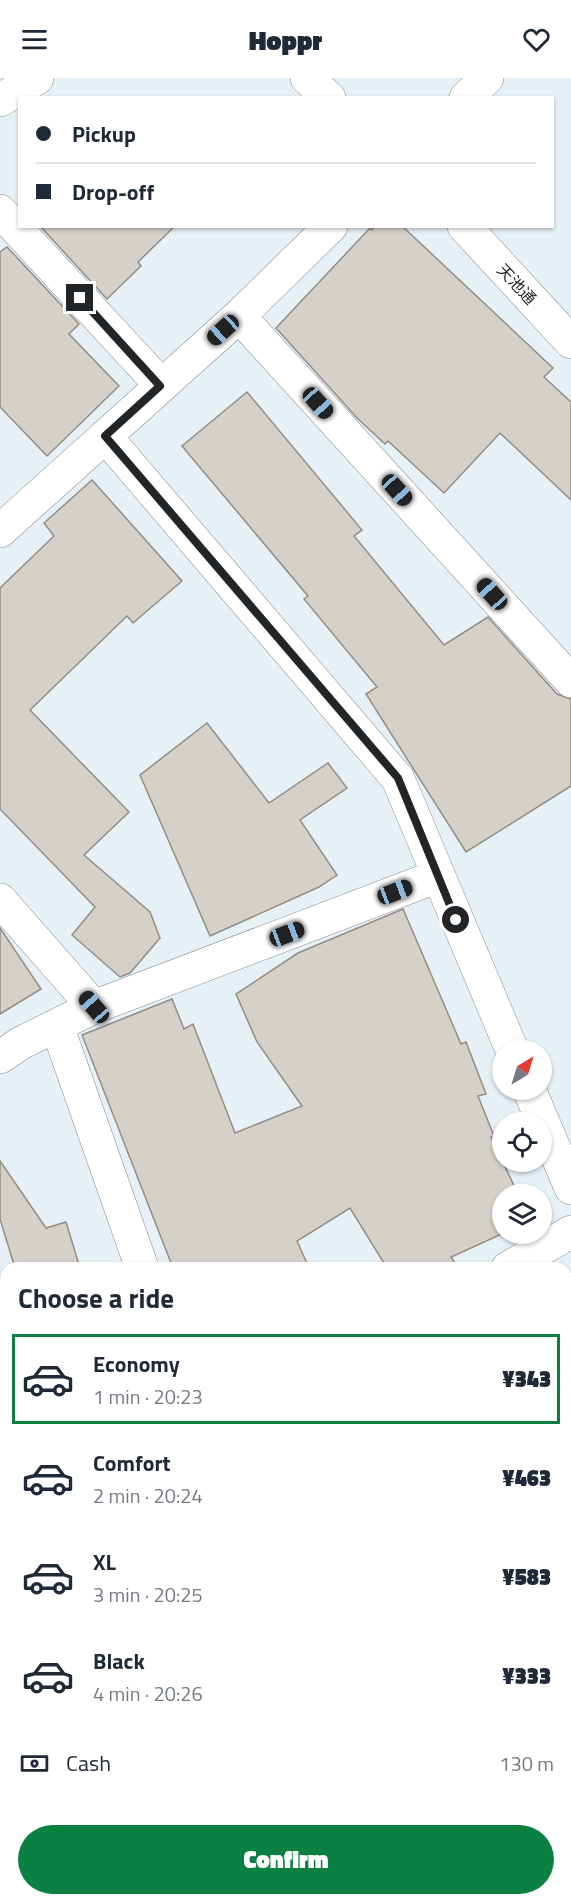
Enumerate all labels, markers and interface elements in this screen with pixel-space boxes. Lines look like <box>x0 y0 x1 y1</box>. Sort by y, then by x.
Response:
text: Hoppr <box>249 19 322 60</box>
icon: menu <box>18 23 51 56</box>
icon: heart <box>520 23 553 56</box>
text: Pickup <box>72 117 136 151</box>
text: Drop-off <box>72 175 154 209</box>
street label: 天池通 <box>492 258 542 310</box>
route end <box>66 284 93 311</box>
car <box>204 311 242 349</box>
car <box>299 384 337 422</box>
car <box>378 471 416 509</box>
car <box>473 575 511 613</box>
car <box>375 877 415 907</box>
route start <box>442 906 469 933</box>
car <box>267 919 307 949</box>
car <box>75 988 113 1026</box>
north arrow <box>492 1040 552 1100</box>
map controls <box>492 1040 552 1244</box>
button: locate <box>492 1112 552 1172</box>
button: layers <box>492 1184 552 1244</box>
text: Choose a ride <box>18 1277 174 1318</box>
text: Economy <box>93 1347 180 1381</box>
icon: car <box>21 1352 75 1406</box>
text: ¥343 <box>502 1362 551 1396</box>
text: 1 min · 20:23 <box>93 1381 203 1412</box>
text: Comfort <box>93 1446 171 1480</box>
icon: car <box>21 1451 75 1505</box>
text: ¥463 <box>502 1461 551 1495</box>
text: 2 min · 20:24 <box>93 1480 203 1511</box>
text: XL <box>93 1545 116 1579</box>
icon: car <box>21 1550 75 1604</box>
text: ¥583 <box>502 1560 551 1594</box>
text: 3 min · 20:25 <box>93 1579 203 1610</box>
text: Black <box>93 1644 145 1678</box>
icon: car <box>21 1649 75 1703</box>
text: ¥333 <box>502 1659 551 1693</box>
text: 4 min · 20:26 <box>93 1678 203 1709</box>
text: Cash <box>66 1746 111 1780</box>
icon: cash <box>18 1747 51 1780</box>
text: 130 m <box>499 1748 554 1779</box>
button: Confirm <box>18 1825 554 1894</box>

